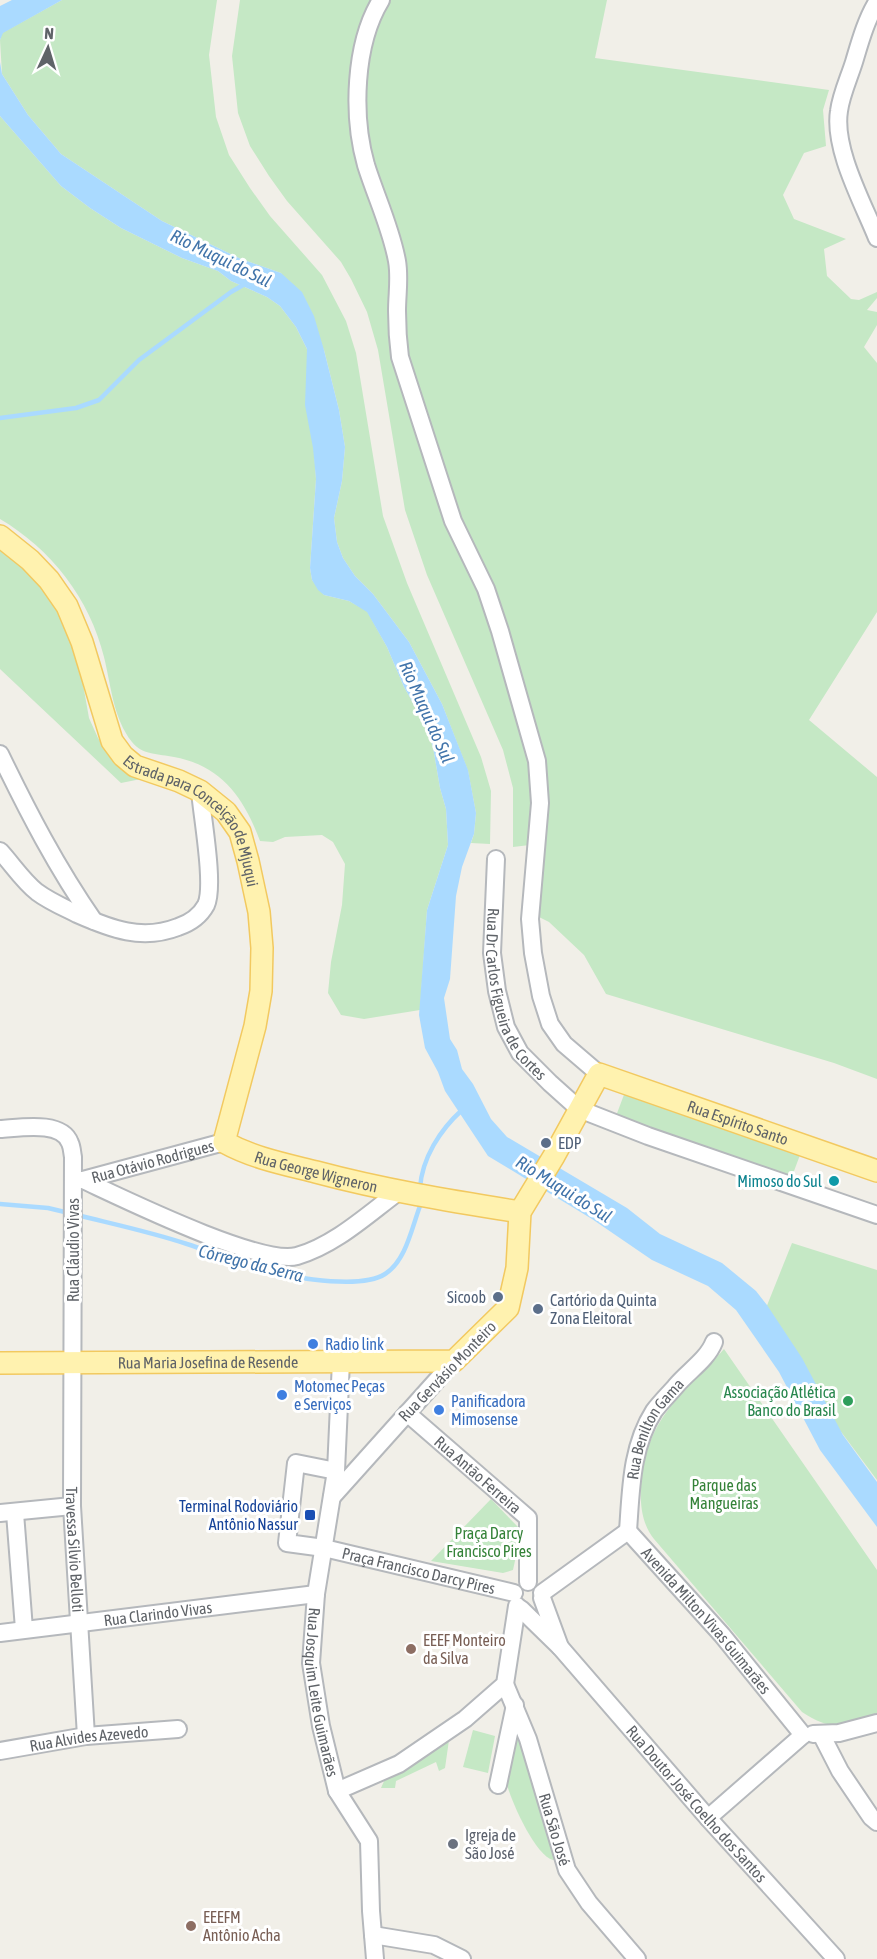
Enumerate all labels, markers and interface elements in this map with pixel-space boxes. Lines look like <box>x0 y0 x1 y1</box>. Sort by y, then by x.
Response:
north arrow <box>18 18 78 78</box>
text: N <box>44 24 54 42</box>
water label: Rio Muqui do Sul <box>167 225 275 291</box>
water label: Rio Muqui do Sul <box>395 658 459 766</box>
street label: Estrada para Conceição de Mjuqui <box>120 751 262 888</box>
street label: Rua Dr Carlos Figueira de Cortes <box>483 908 551 1084</box>
street label: Rua Espírito Santo <box>685 1097 791 1148</box>
place label: EDP <box>558 1134 582 1152</box>
street label: Rua Otávio Rodrigues <box>89 1136 216 1186</box>
marker: EDP <box>539 1136 553 1150</box>
street label: Rua George Wigneron <box>252 1147 379 1195</box>
water label: Rio Muqui do Sul <box>512 1151 616 1227</box>
place label: Mimoso do Sul <box>737 1172 823 1190</box>
marker: Mimoso do Sul <box>827 1174 841 1188</box>
street label: Rua Cláudio Vivas <box>64 1198 82 1302</box>
water label: Córrego da Serra <box>197 1240 306 1286</box>
place label: Sicoob <box>447 1288 486 1306</box>
marker: Sicoob <box>491 1290 505 1304</box>
place label: Cartório da Quinta Zona Eleitoral <box>550 1291 657 1327</box>
marker: Cartório da Quinta Zona Eleitoral <box>531 1302 545 1316</box>
street label: Rua Gervásio Monteiro <box>395 1317 499 1425</box>
place label: Radio link <box>325 1335 384 1353</box>
marker: Radio link <box>306 1337 320 1351</box>
street label: Rua Maria Josefina de Resende <box>118 1353 298 1371</box>
street label: Rua Benilton Gama <box>623 1375 687 1481</box>
place label: Motomec Peças e Serviços <box>294 1377 385 1414</box>
place label: Associação Atlética Banco do Brasil <box>724 1383 837 1419</box>
marker: Motomec Peças e Serviços <box>275 1388 289 1402</box>
place label: Panificadora Mimosense <box>451 1392 526 1428</box>
marker: Associação Atlética Banco do Brasil <box>841 1394 855 1408</box>
marker: Panificadora Mimosense <box>432 1403 446 1417</box>
street label: Rua Antão Ferreira <box>431 1432 525 1517</box>
park label: Parque das Mangueiras <box>690 1476 759 1513</box>
street label: Travessa Silvio Belloti <box>63 1486 87 1613</box>
place label: Terminal Rodoviário Antônio Nassur <box>179 1497 298 1533</box>
marker: Terminal Rodoviário Antônio Nassur <box>303 1508 317 1522</box>
park label: Praça Darcy Francisco Pires <box>446 1524 532 1560</box>
street label: Praça Francisco Darcy Pires <box>340 1544 497 1597</box>
street label: Avenida Milton Vivas Guimarães <box>638 1544 775 1697</box>
street label: Rua Clarindo Vivas <box>103 1598 213 1629</box>
street label: Rua Josquim Leite Guimarães <box>301 1607 342 1779</box>
place label: EEEF Monteiro da Silva <box>423 1631 506 1667</box>
marker: EEEF Monteiro da Silva <box>404 1642 418 1656</box>
street label: Rua Alvides Azevedo <box>28 1722 149 1755</box>
street label: Rua Doutor José Coelho dos Santos <box>623 1722 771 1886</box>
street label: Rua São José <box>536 1791 574 1868</box>
place label: Igreja de São José <box>465 1826 516 1862</box>
marker: Igreja de São José <box>446 1837 460 1851</box>
place label: EEEFM Antônio Acha <box>203 1908 281 1944</box>
marker: EEEFM Antônio Acha <box>184 1919 198 1933</box>

